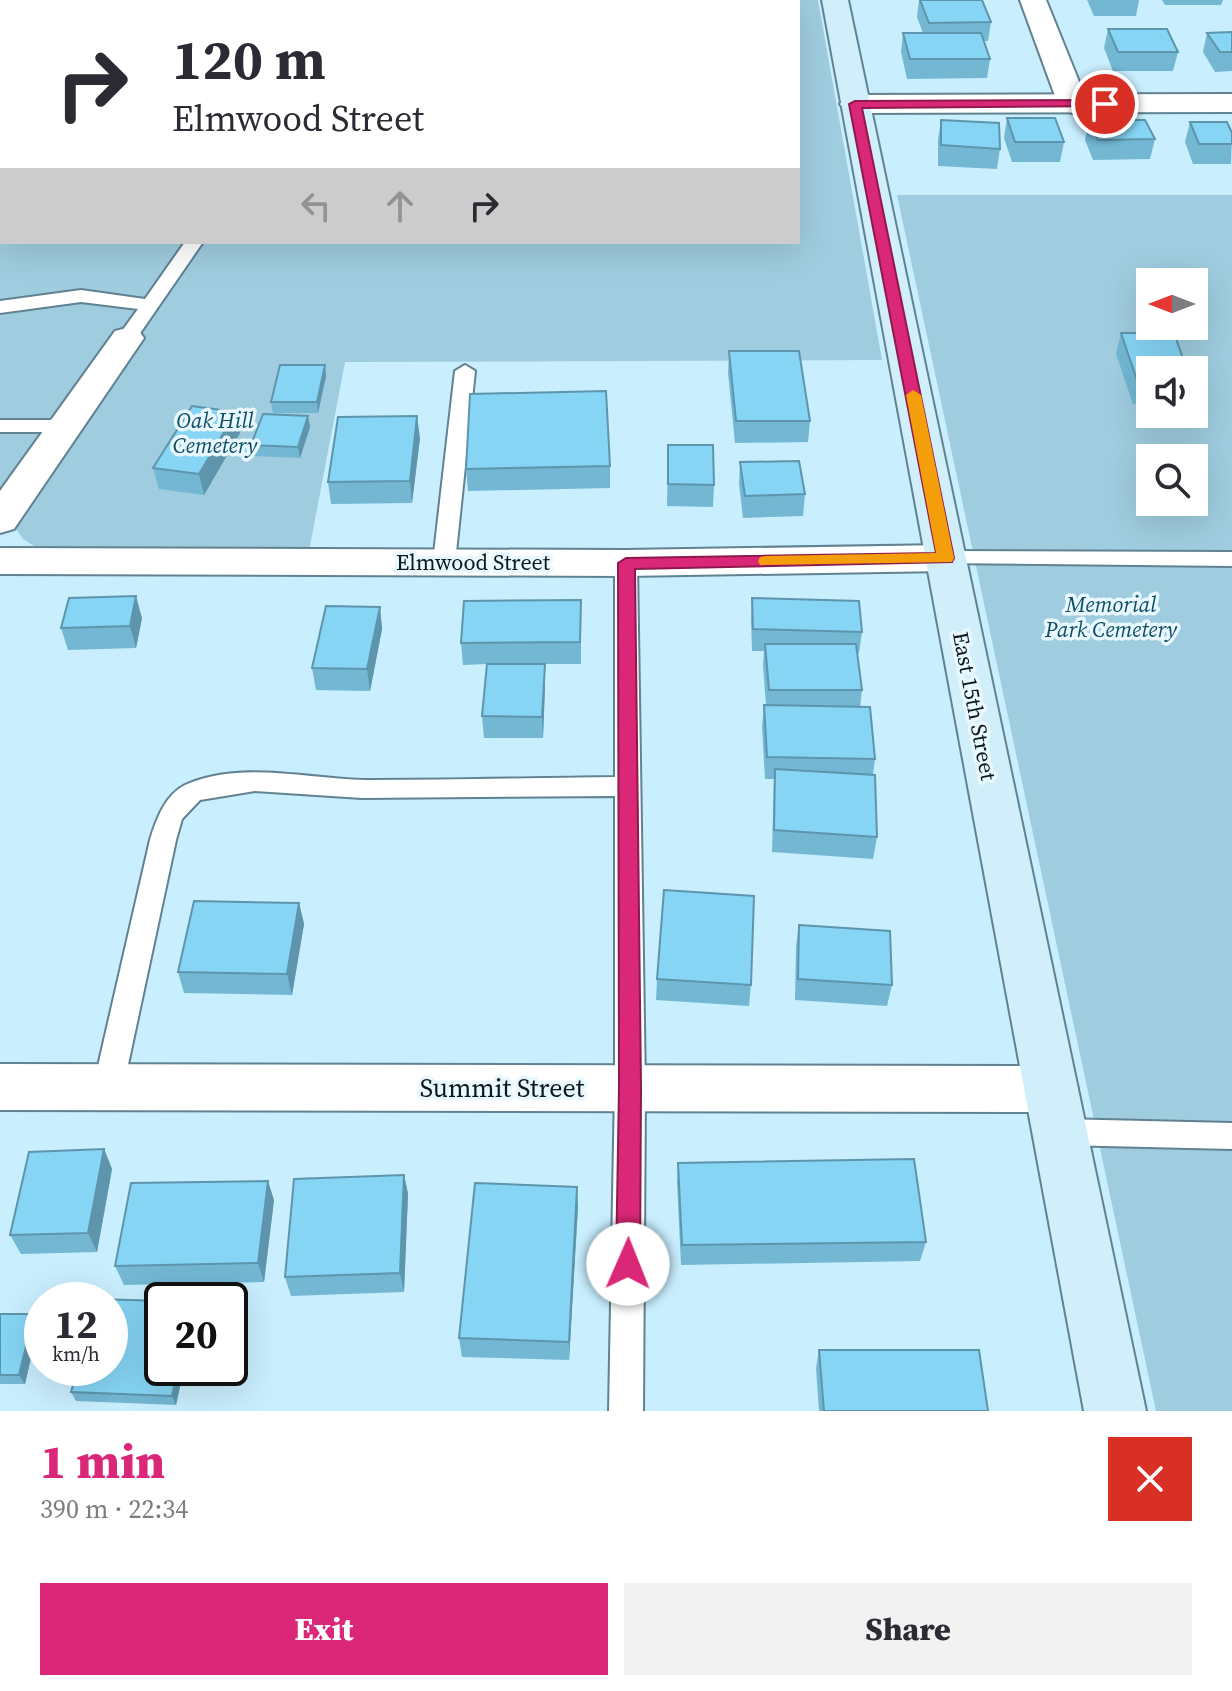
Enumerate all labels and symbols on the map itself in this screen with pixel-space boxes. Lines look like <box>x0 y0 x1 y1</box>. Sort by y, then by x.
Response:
pin <box>1071 70 1139 138</box>
north arrow <box>1136 268 1208 340</box>
park label: Oak Hill Cemetery <box>173 405 258 460</box>
street label: Elmwood Street <box>396 547 551 577</box>
park label: Memorial Park Cemetery <box>1044 589 1178 644</box>
street label: East 15th Street <box>946 629 1004 784</box>
street label: Summit Street <box>420 1070 585 1106</box>
position arrow <box>586 1222 670 1306</box>
speed limit sign: 20 <box>144 1282 248 1386</box>

